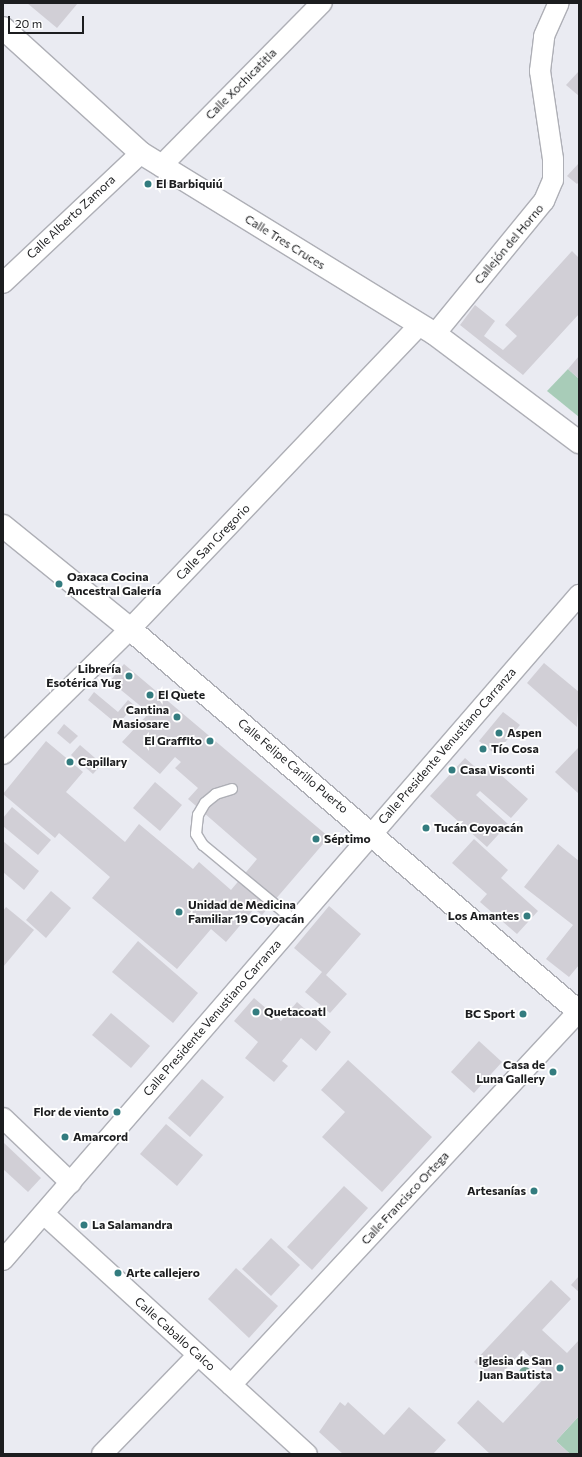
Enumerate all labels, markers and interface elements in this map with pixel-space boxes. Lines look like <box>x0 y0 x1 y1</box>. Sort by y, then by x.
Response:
scale bar <box>10 8 86 34</box>
text: 20 m <box>15 16 42 30</box>
street label: Calle Xochicatitla <box>203 46 279 122</box>
street label: Calle Alberto Zamora <box>24 172 118 262</box>
place label: El Barbiquiú <box>156 177 222 191</box>
marker: El Barbiquiú <box>143 179 153 189</box>
street label: Callejón del Horno <box>471 201 547 287</box>
street label: Calle Tres Cruces <box>242 212 328 272</box>
street label: Calle San Gregorio <box>173 501 253 583</box>
place label: Oaxaca Cocina Ancestral Galería <box>67 570 161 598</box>
marker: Oaxaca Cocina Ancestral Galería <box>54 579 64 589</box>
place label: Librería Esotérica Yug <box>46 662 121 690</box>
street label: Calle Presidente Venustiano Carranza <box>375 665 519 827</box>
marker: Librería Esotérica Yug <box>124 671 134 681</box>
place label: El Quete <box>158 688 205 702</box>
marker: El Quete <box>145 690 155 700</box>
place label: Cantina Masiosare <box>112 703 169 731</box>
marker: Cantina Masiosare <box>172 712 182 722</box>
street label: Calle Felipe Carillo Puerto <box>235 716 351 816</box>
place label: Aspen <box>507 726 542 740</box>
marker: Aspen <box>494 728 504 738</box>
place label: El Graffito <box>144 734 202 748</box>
marker: El Graffito <box>205 736 215 746</box>
place label: Tío Cosa <box>491 742 539 756</box>
marker: Tío Cosa <box>478 744 488 754</box>
place label: Capillary <box>78 755 127 769</box>
marker: Capillary <box>65 757 75 767</box>
place label: Casa Visconti <box>460 763 535 777</box>
marker: Casa Visconti <box>447 765 457 775</box>
place label: Tucán Coyoacán <box>434 821 523 835</box>
marker: Tucán Coyoacán <box>421 823 431 833</box>
place label: Séptimo <box>324 832 371 846</box>
marker: Séptimo <box>311 834 321 844</box>
place label: Unidad de Medicina Familiar 19 Coyoacán <box>188 898 304 926</box>
marker: Unidad de Medicina Familiar 19 Coyoacán <box>173 906 185 918</box>
place label: Los Amantes <box>448 909 519 923</box>
marker: Los Amantes <box>522 911 532 921</box>
street label: Calle Presidente Venustiano Carranza <box>140 937 284 1099</box>
place label: Quetacoatl <box>264 1005 326 1019</box>
marker: Quetacoatl <box>251 1007 261 1017</box>
place label: BC Sport <box>465 1007 515 1021</box>
marker: BC Sport <box>518 1009 528 1019</box>
place label: Casa de Luna Gallery <box>476 1058 545 1086</box>
marker: Casa de Luna Gallery <box>548 1067 558 1077</box>
place label: Flor de viento <box>33 1105 109 1119</box>
marker: Flor de viento <box>112 1107 122 1117</box>
place label: Amarcord <box>73 1130 128 1144</box>
marker: Amarcord <box>60 1132 70 1142</box>
street label: Calle Francisco Ortega <box>358 1148 452 1248</box>
place label: Artesanías <box>467 1184 526 1198</box>
marker: Artesanías <box>529 1186 539 1196</box>
place label: La Salamandra <box>92 1218 173 1232</box>
marker: La Salamandra <box>79 1220 89 1230</box>
place label: Arte callejero <box>126 1266 200 1280</box>
marker: Arte callejero <box>113 1268 123 1278</box>
street label: Calle Caballo Calco <box>132 1294 218 1374</box>
place label: Iglesia de San Juan Bautista <box>478 1354 552 1382</box>
marker: Iglesia de San Juan Bautista <box>555 1363 565 1373</box>

